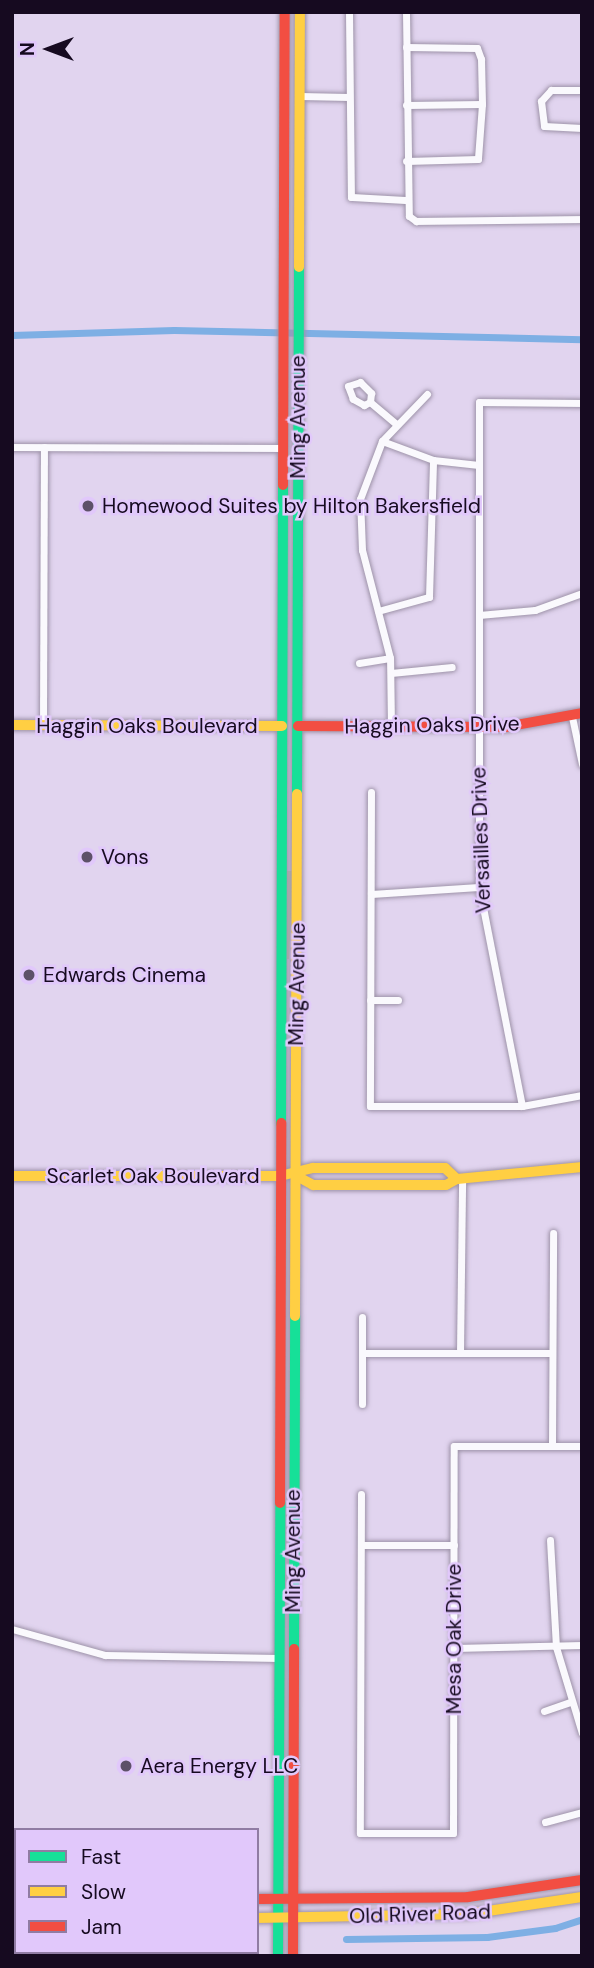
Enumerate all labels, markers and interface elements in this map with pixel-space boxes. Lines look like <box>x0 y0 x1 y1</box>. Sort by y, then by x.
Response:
north arrow <box>14 14 84 84</box>
text: N <box>15 42 40 56</box>
street label: Ming Avenue <box>285 355 311 479</box>
place label: Homewood Suites by Hilton Bakersfield <box>102 493 481 519</box>
marker: Homewood Suites by Hilton Bakersfield <box>80 498 96 514</box>
street label: Haggin Oaks Drive <box>344 711 520 739</box>
street label: Haggin Oaks Boulevard <box>36 713 258 739</box>
street label: Versailles Drive <box>466 766 496 914</box>
place label: Vons <box>101 844 149 870</box>
marker: Vons <box>79 849 95 865</box>
street label: Ming Avenue <box>283 922 311 1046</box>
place label: Edwards Cinema <box>43 962 206 988</box>
marker: Edwards Cinema <box>21 967 37 983</box>
street label: Scarlet Oak Boulevard <box>46 1163 260 1189</box>
street label: Ming Avenue <box>280 1489 306 1613</box>
street label: Mesa Oak Drive <box>441 1564 467 1714</box>
place label: Aera Energy LLC <box>140 1753 298 1779</box>
marker: Aera Energy LLC <box>118 1758 134 1774</box>
legend <box>14 1828 259 1954</box>
text: Fast <box>81 1843 121 1871</box>
text: Slow <box>81 1878 126 1906</box>
street label: Old River Road <box>349 1899 491 1929</box>
text: Jam <box>81 1913 122 1941</box>

